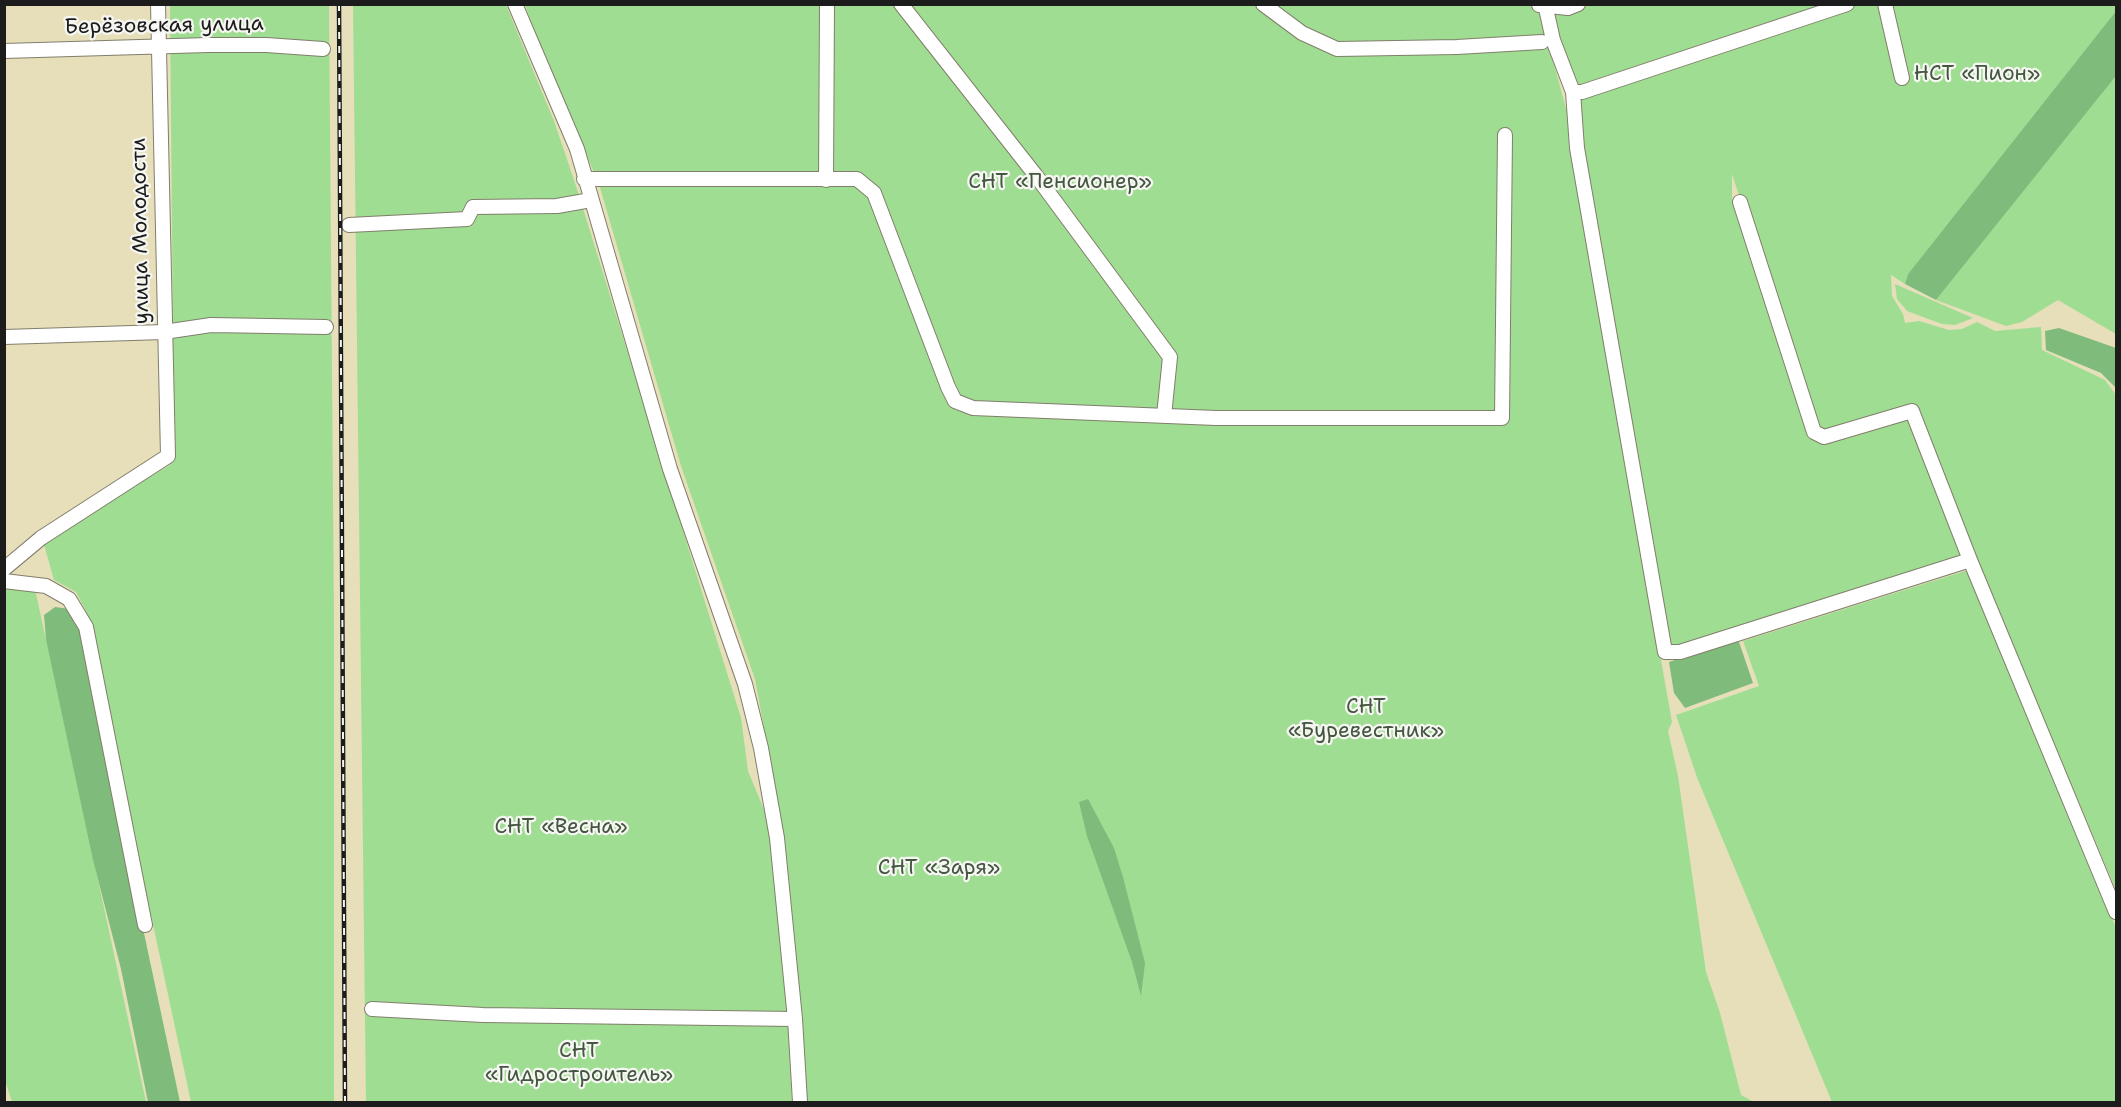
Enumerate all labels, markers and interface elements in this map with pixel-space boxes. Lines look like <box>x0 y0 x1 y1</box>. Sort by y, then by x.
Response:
street label: Берёзовская улица <box>64 12 264 40</box>
park label: НСТ «Пион» <box>1914 62 2040 88</box>
street label: улица Молодости <box>127 138 155 324</box>
park label: СНТ «Пенсионер» <box>968 170 1152 196</box>
park label: СНТ «Буревестник» <box>1288 695 1444 745</box>
park label: СНТ «Весна» <box>494 815 628 841</box>
park label: СНТ «Заря» <box>878 856 1000 882</box>
park label: СНТ «Гидростроитель» <box>485 1039 673 1089</box>

